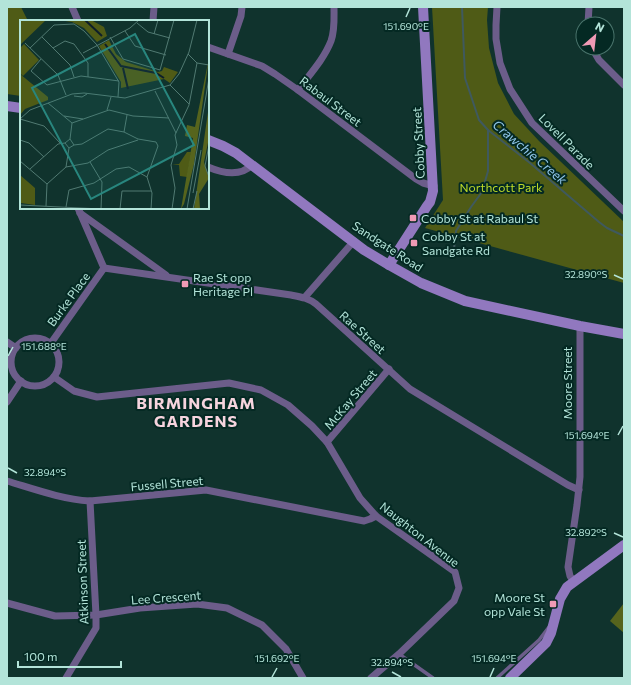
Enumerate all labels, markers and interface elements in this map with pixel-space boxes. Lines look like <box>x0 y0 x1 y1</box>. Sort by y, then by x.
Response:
north arrow <box>575 16 615 56</box>
text: N <box>593 19 607 34</box>
inset map <box>20 20 209 209</box>
text: 151.690°E <box>383 20 429 32</box>
street label: Rabaul Street <box>297 73 365 129</box>
street label: Cobby Street <box>409 107 427 179</box>
street label: Lovell Parade <box>536 110 598 172</box>
water label: Crawchie Creek <box>490 116 571 188</box>
park label: Northcott Park <box>459 180 543 194</box>
place label: Cobby St at Rabaul St <box>421 211 538 225</box>
marker: Cobby St at Rabaul St <box>408 213 418 223</box>
street label: Sandgate Road <box>350 218 426 274</box>
place label: Cobby St at Sandgate Rd <box>422 229 490 257</box>
marker: Cobby St at Sandgate Rd <box>409 238 419 248</box>
text: 32.890°S <box>565 268 607 280</box>
street label: Burke Place <box>44 269 92 329</box>
place label: Rae St opp Heritage Pl <box>193 270 253 298</box>
marker: Rae St opp Heritage Pl <box>180 279 190 289</box>
street label: Rae Street <box>337 308 389 356</box>
text: 151.688°E <box>21 340 67 352</box>
street label: Moore Street <box>560 346 574 419</box>
street label: McKay Street <box>321 366 379 432</box>
district label: BIRMINGHAM GARDENS <box>136 393 256 430</box>
text: 151.694°E <box>564 429 610 441</box>
text: 32.894°S <box>24 466 66 478</box>
street label: Fussell Street <box>130 473 204 493</box>
street label: Naughton Avenue <box>378 499 462 569</box>
text: 32.892°S <box>565 526 607 538</box>
street label: Atkinson Street <box>74 539 90 625</box>
street label: Lee Crescent <box>130 588 202 606</box>
place label: Moore St opp Vale St <box>484 590 545 618</box>
marker: Moore St opp Vale St <box>548 599 558 609</box>
scale bar <box>18 643 121 669</box>
text: 100 m <box>24 649 58 663</box>
text: 151.692°E <box>255 652 299 664</box>
text: 151.694°E <box>471 652 517 664</box>
text: 32.894°S <box>371 656 413 668</box>

